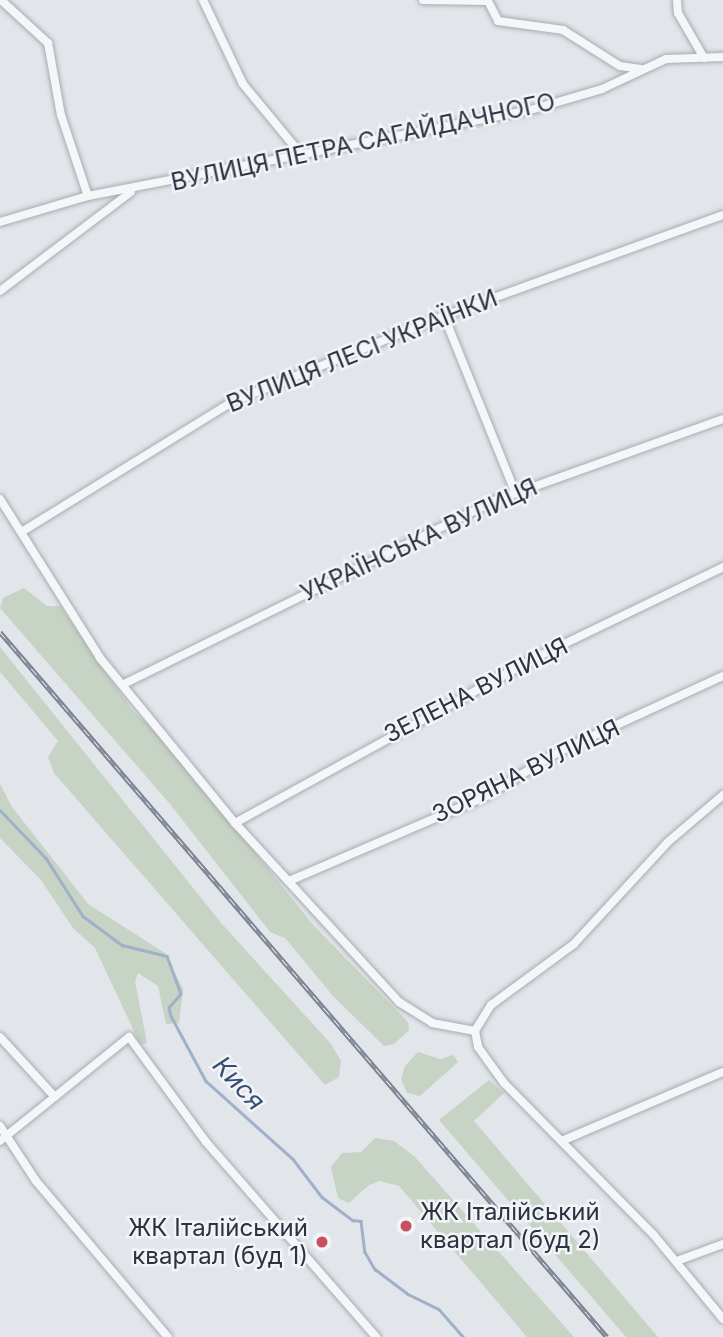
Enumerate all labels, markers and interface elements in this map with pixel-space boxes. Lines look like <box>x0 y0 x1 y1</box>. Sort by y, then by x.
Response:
street label: ВУЛИЦЯ ПЕТРА САГАЙДАЧНОГО <box>168 87 558 197</box>
street label: ВУЛИЦЯ ЛЕСІ УКРАЇНКИ <box>223 283 501 419</box>
street label: УКРАЇНСЬКА ВУЛИЦЯ <box>296 472 542 608</box>
street label: ЗЕЛЕНА ВУЛИЦЯ <box>379 631 573 749</box>
street label: ЗОРЯНА ВУЛИЦЯ <box>428 713 624 829</box>
water label: Кися <box>206 1050 272 1116</box>
place label: ЖК Італійський квартал (буд 2) <box>420 1198 601 1254</box>
place label: ЖК Італійський квартал (буд 1) <box>128 1214 308 1270</box>
marker: ЖК Італійський квартал (буд 2) <box>398 1218 414 1234</box>
marker: ЖК Італійський квартал (буд 1) <box>314 1234 330 1250</box>

